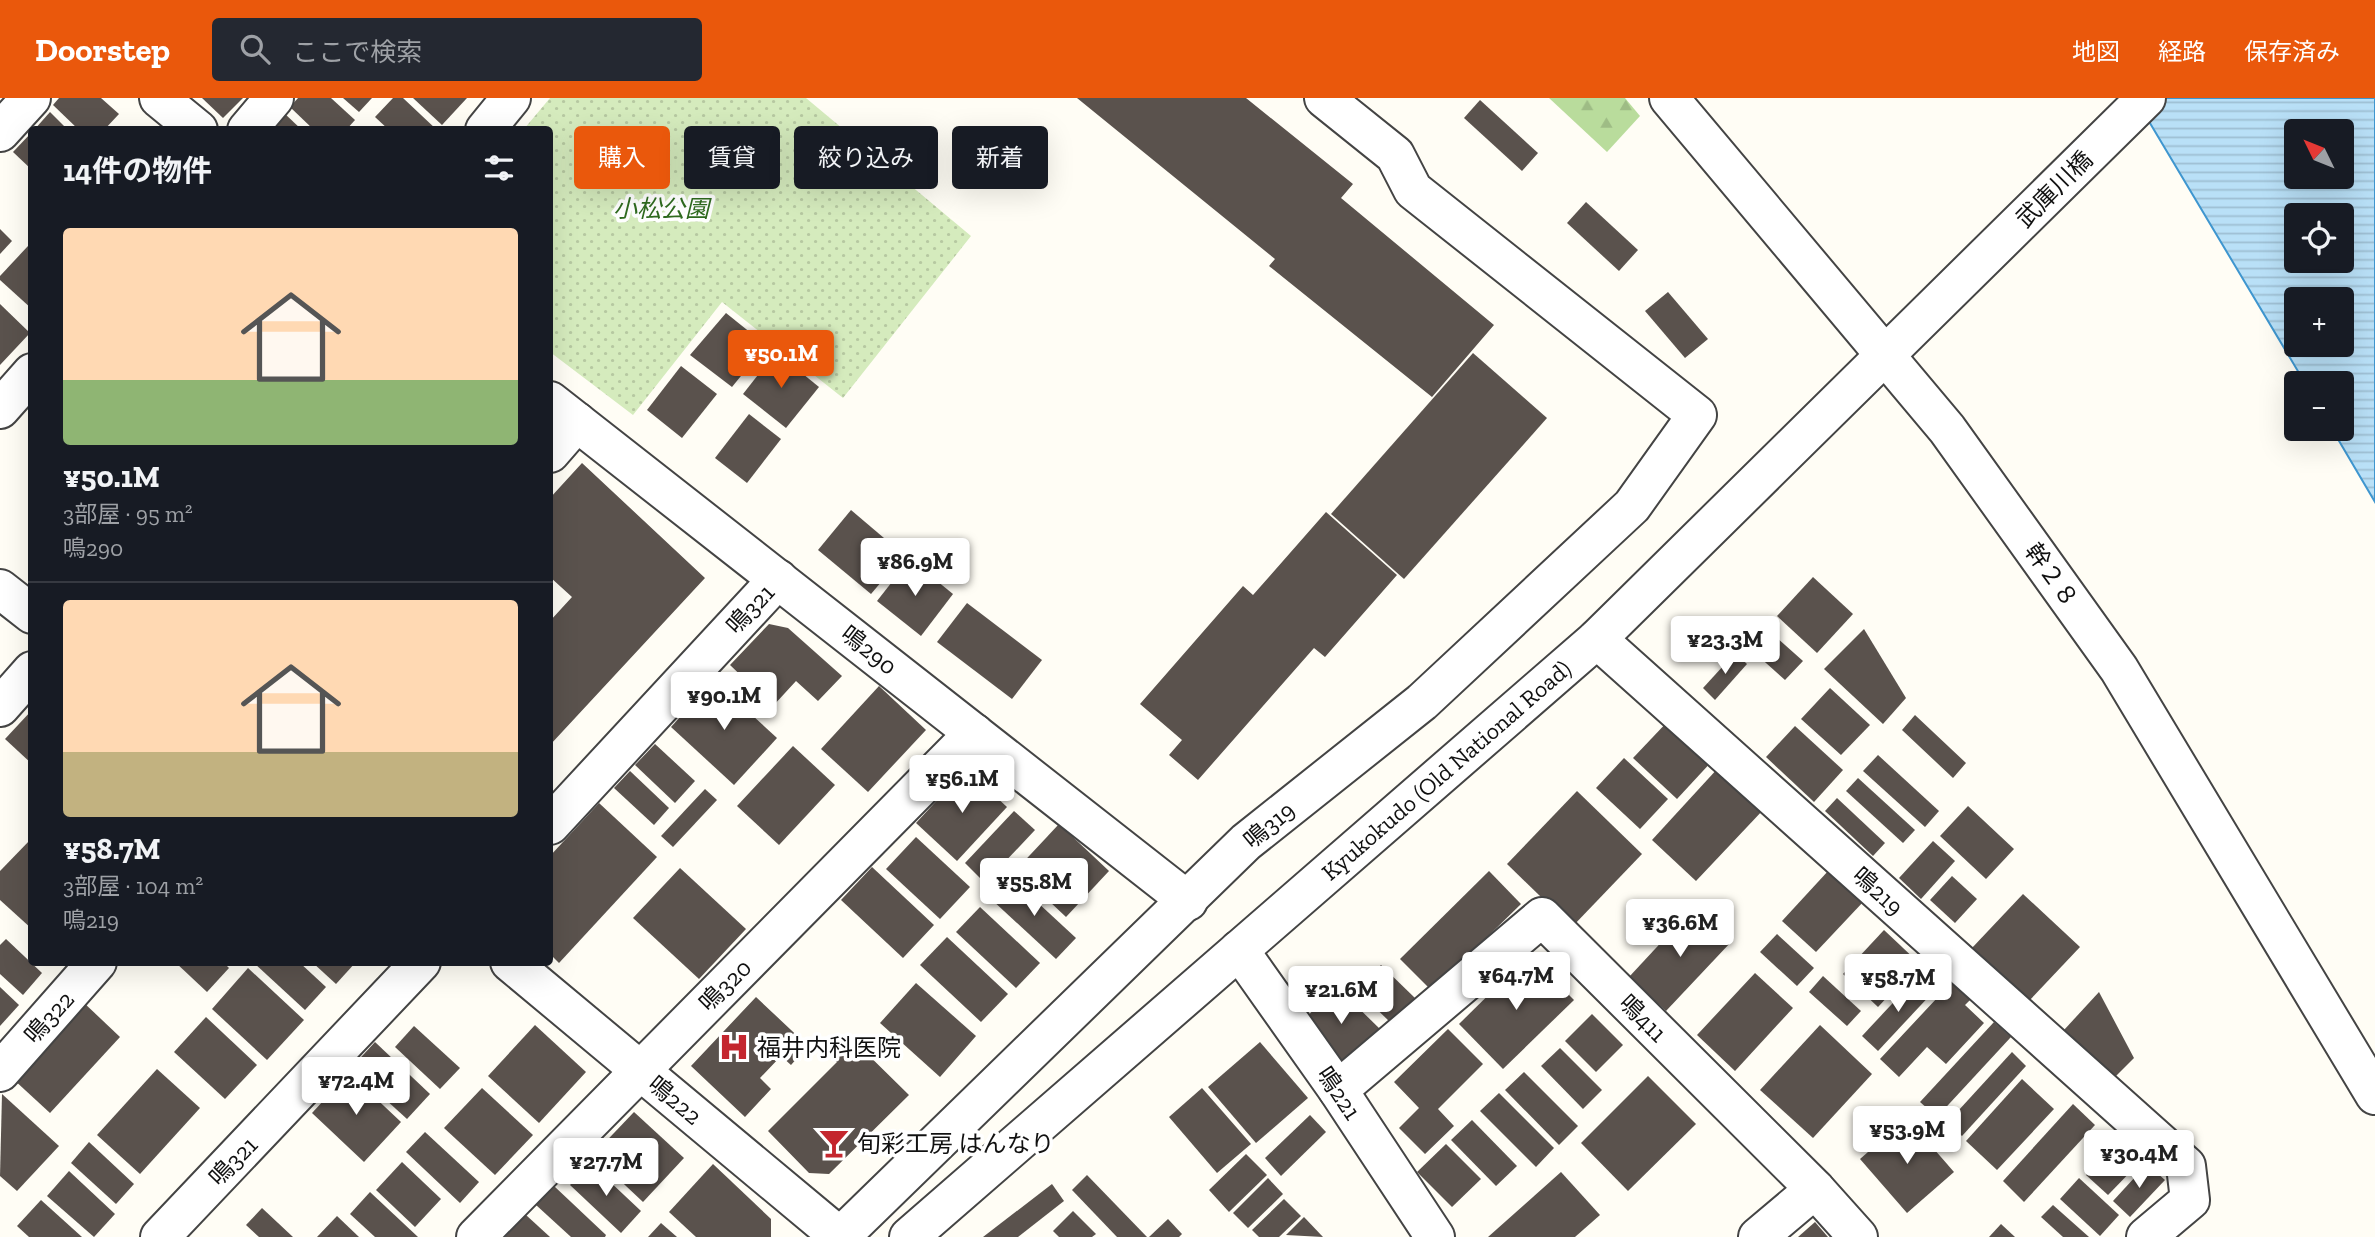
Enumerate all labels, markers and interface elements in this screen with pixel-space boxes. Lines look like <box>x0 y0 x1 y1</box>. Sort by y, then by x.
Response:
search box <box>212 18 702 81</box>
text: Doorstep <box>35 30 170 69</box>
icon: search <box>236 30 274 68</box>
text: ここで検索 <box>292 36 422 68</box>
text: 地図 <box>2072 37 2120 66</box>
text: 経路 <box>2158 37 2206 66</box>
text: 保存済み <box>2244 37 2340 66</box>
north arrow <box>2284 119 2354 189</box>
map controls <box>2284 119 2354 441</box>
chip: 購入 <box>574 126 670 189</box>
chip: 賃貸 <box>684 126 780 189</box>
chip: 絞り込み <box>794 126 938 189</box>
chip: 新着 <box>952 126 1048 189</box>
street label: 武庫川橋 <box>2010 145 2098 233</box>
icon: filters <box>480 149 518 187</box>
text: 14件の物件 <box>63 153 212 189</box>
park label: 小松公園 <box>613 194 712 223</box>
button: locate <box>2284 203 2354 273</box>
icon: home <box>228 274 354 400</box>
button: + <box>2284 287 2354 357</box>
pin: ¥50.1M <box>724 330 838 390</box>
text: ¥50.1M <box>744 339 818 367</box>
button: − <box>2284 371 2354 441</box>
text: ¥50.1M <box>63 459 160 495</box>
text: 3部屋 · 95 m² <box>63 500 193 528</box>
text: 鳴290 <box>63 534 123 562</box>
street label: 幹２８ <box>2019 537 2085 613</box>
pin: ¥86.9M <box>858 538 972 598</box>
text: ¥86.9M <box>877 547 953 575</box>
street label: 鳴321 <box>720 578 780 640</box>
pin: ¥23.3M <box>1668 616 1782 676</box>
street label: 鳴290 <box>835 619 903 681</box>
text: ¥23.3M <box>1687 625 1763 653</box>
icon: home <box>228 646 354 772</box>
street label: Kyukokudo (Old National Road) <box>1315 654 1577 886</box>
pin: ¥90.1M <box>667 672 781 732</box>
text: ¥90.1M <box>687 681 761 709</box>
pin: ¥56.1M <box>905 756 1019 815</box>
text: ¥56.1M <box>925 764 999 792</box>
street label: 鳴319 <box>1238 795 1300 855</box>
text: ¥58.7M <box>63 831 161 867</box>
pin: ¥55.8M <box>977 858 1091 918</box>
street label: 鳴219 <box>1847 861 1909 921</box>
text: ¥55.8M <box>996 867 1072 895</box>
text: 3部屋 · 104 m² <box>63 872 203 900</box>
pin: ¥36.6M <box>1623 900 1737 959</box>
text: 鳴219 <box>63 906 119 934</box>
text: ¥36.6M <box>1642 908 1718 936</box>
street label: 鳴320 <box>693 953 757 1017</box>
pin: ¥64.7M <box>1459 953 1573 1012</box>
pin: ¥58.7M <box>1841 954 1955 1014</box>
text: ¥64.7M <box>1478 961 1554 989</box>
text: ¥58.7M <box>1861 963 1935 991</box>
pin: ¥21.6M <box>1284 967 1398 1026</box>
text: ¥21.6M <box>1304 975 1378 1003</box>
street label: 鳴322 <box>18 985 80 1049</box>
street label: 鳴411 <box>1613 988 1673 1048</box>
hospital icon: 福井内科医院 <box>717 1030 751 1064</box>
place label: 福井内科医院 <box>757 1033 901 1062</box>
pin: ¥72.4M <box>299 1058 413 1117</box>
street label: 鳴221 <box>1311 1061 1367 1125</box>
text: ¥72.4M <box>318 1066 394 1094</box>
street label: 鳴222 <box>642 1069 708 1131</box>
pin: ¥53.9M <box>1850 1107 1964 1166</box>
text: ¥53.9M <box>1869 1115 1945 1143</box>
bar icon: 旬彩工房 はんなり <box>817 1126 851 1160</box>
place label: 旬彩工房 はんなり <box>857 1129 1054 1158</box>
street label: 鳴321 <box>203 1130 263 1192</box>
pin: ¥30.4M <box>2082 1130 2196 1190</box>
pin: ¥27.7M <box>549 1138 663 1198</box>
text: ¥30.4M <box>2100 1139 2178 1167</box>
text: ¥27.7M <box>569 1147 643 1175</box>

